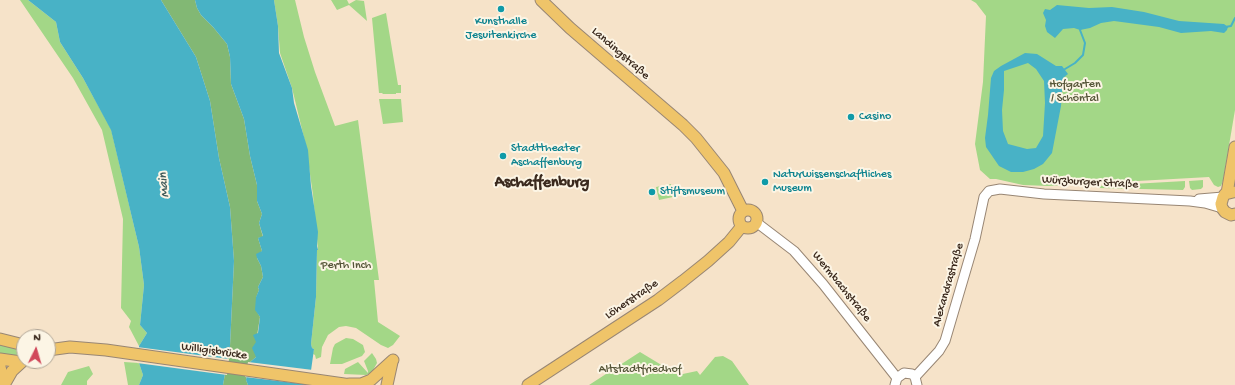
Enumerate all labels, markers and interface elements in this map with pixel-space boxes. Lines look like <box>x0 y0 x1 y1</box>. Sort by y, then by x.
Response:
marker: Kunsthalle Jesuitenkirche <box>496 4 506 14</box>
place label: Kunsthalle Jesuitenkirche <box>466 15 536 43</box>
street label: Landingstraße <box>588 25 652 83</box>
park label: Hofgarten / Schöntal <box>1049 78 1101 106</box>
place label: Casino <box>859 110 891 124</box>
marker: Casino <box>846 112 856 122</box>
place label: Stadttheater Aschaffenburg <box>511 142 582 170</box>
marker: Stadttheater Aschaffenburg <box>498 151 508 161</box>
place label: Naturwissenschaftliches Museum <box>773 168 891 196</box>
water label: Main <box>156 172 174 198</box>
street label: Würzburger Straße <box>1041 173 1139 193</box>
district label: Aschaffenburg <box>495 174 589 194</box>
marker: Naturwissenschaftliches Museum <box>760 177 770 187</box>
place label: Stiftsmuseum <box>660 185 725 199</box>
marker: Stiftsmuseum <box>647 187 657 197</box>
street label: Alexandrastraße <box>930 242 968 328</box>
street label: Wermbachstraße <box>808 249 874 325</box>
park label: Perth Inch <box>321 259 371 273</box>
street label: Löherstraße <box>603 277 661 323</box>
north arrow <box>16 329 56 369</box>
text: N <box>33 332 41 344</box>
street label: Willigisbrücke <box>180 340 248 364</box>
park label: Altstadtfriedhof <box>599 363 681 377</box>

